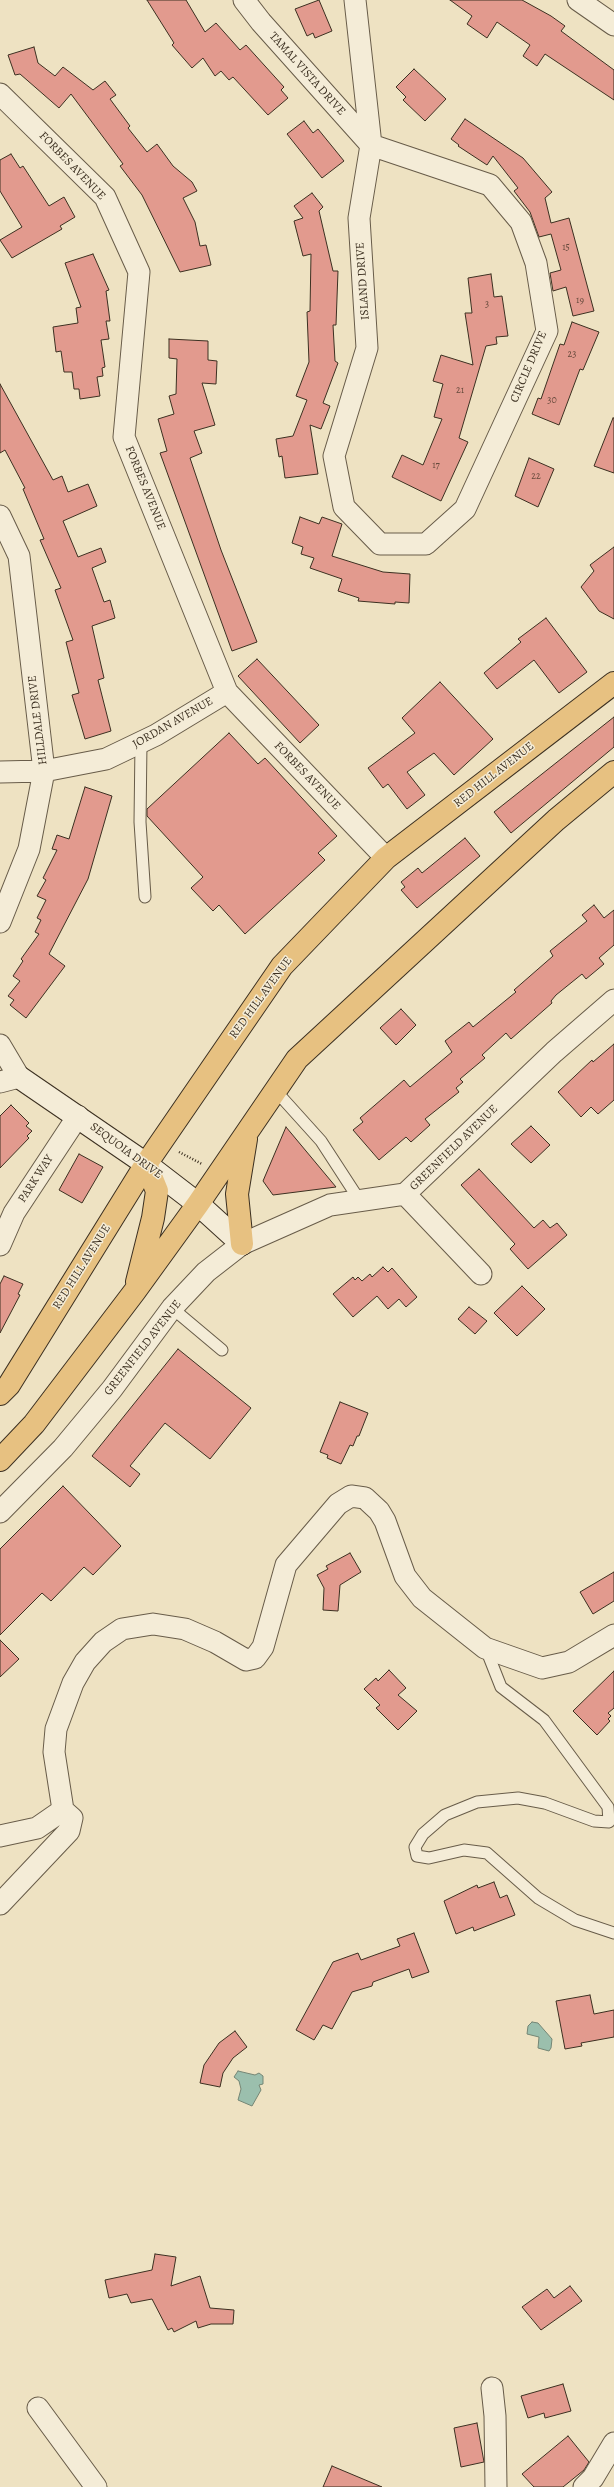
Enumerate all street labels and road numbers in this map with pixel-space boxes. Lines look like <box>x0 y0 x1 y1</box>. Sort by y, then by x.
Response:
street label: TAMAL VISTA DRIVE <box>266 29 348 119</box>
street label: FORBES AVENUE <box>36 129 108 203</box>
street label: ISLAND DRIVE <box>353 242 373 320</box>
street label: CIRCLE DRIVE <box>507 329 551 405</box>
street label: FORBES AVENUE <box>122 444 168 532</box>
street label: HILLDALE DRIVE <box>25 674 51 766</box>
street label: JORDAN AVENUE <box>130 694 216 752</box>
street label: FORBES AVENUE <box>271 739 343 813</box>
street label: RED HILL AVENUE <box>451 739 537 811</box>
street label: RED HILL AVENUE <box>226 954 296 1042</box>
street label: GREENFIELD AVENUE <box>407 1102 501 1194</box>
street label: SEQUOIA DRIVE <box>87 1120 165 1182</box>
street label: PARK WAY <box>15 1152 57 1206</box>
street label: RED HILL AVENUE <box>50 1222 114 1312</box>
street label: GREENFIELD AVENUE <box>101 1297 185 1399</box>

